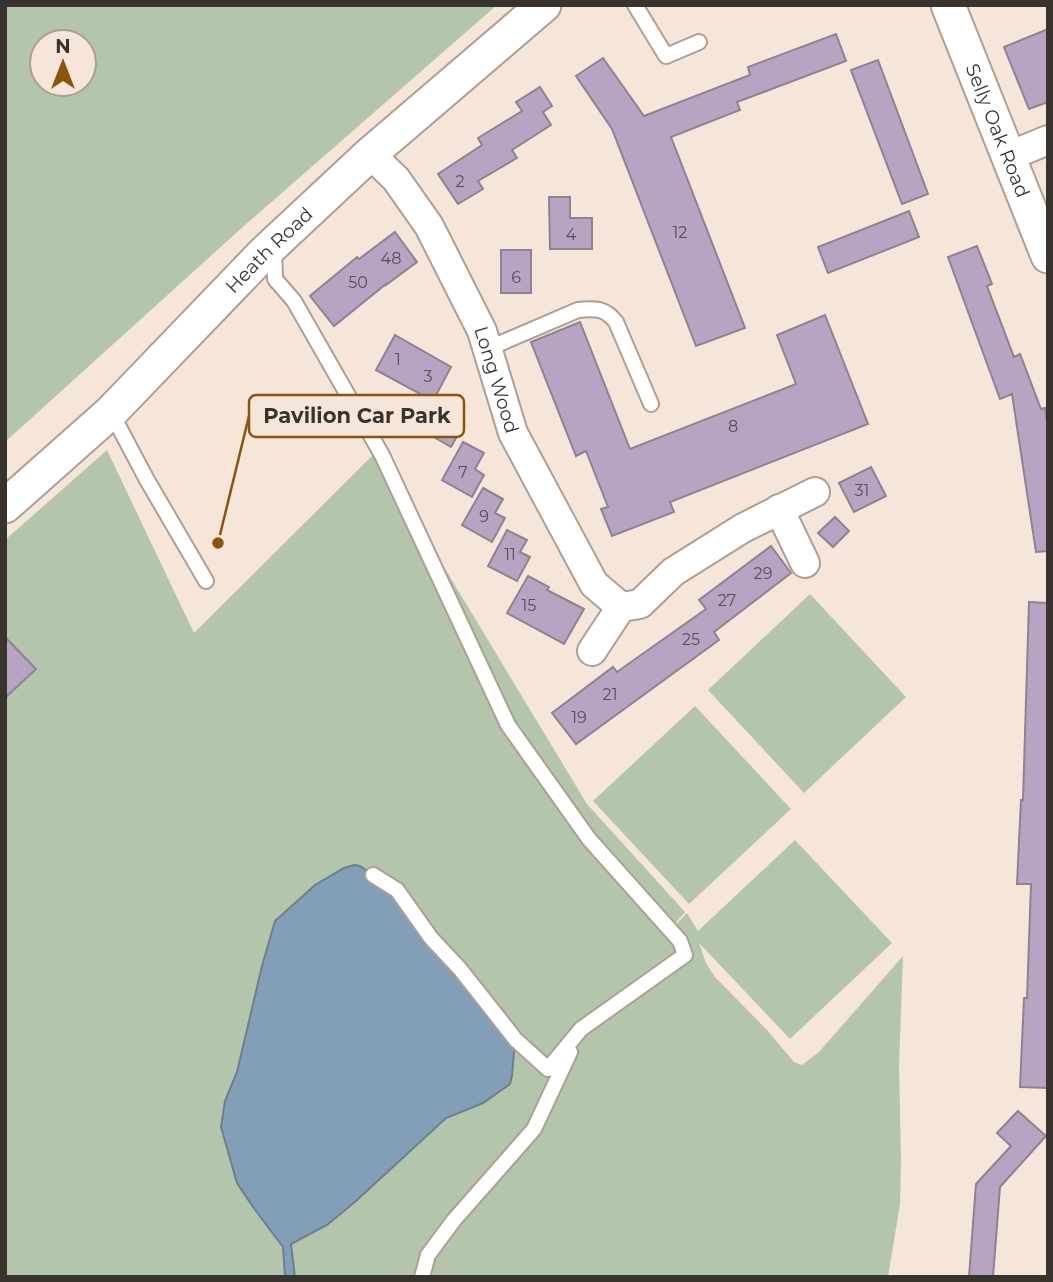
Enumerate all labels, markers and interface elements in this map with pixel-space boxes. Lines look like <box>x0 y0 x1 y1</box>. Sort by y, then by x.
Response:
north arrow <box>28 28 98 98</box>
text: N <box>55 35 71 58</box>
street label: Selly Oak Road <box>961 60 1035 201</box>
house number: 2 <box>455 172 465 191</box>
street label: Heath Road <box>220 202 317 298</box>
house number: 12 <box>673 223 687 242</box>
house number: 4 <box>566 225 577 244</box>
house number: 48 <box>381 249 401 268</box>
house number: 6 <box>511 268 521 287</box>
house number: 50 <box>348 273 368 292</box>
street label: Long Wood <box>470 323 524 436</box>
house number: 1 <box>395 350 401 369</box>
house number: 3 <box>423 367 433 386</box>
callout: Pavilion Car Park <box>249 395 464 437</box>
text: Pavilion Car Park <box>263 403 451 428</box>
house number: 8 <box>728 417 738 436</box>
house number: 7 <box>458 463 468 482</box>
house number: 31 <box>855 481 869 500</box>
house number: 9 <box>479 507 489 526</box>
house number: 11 <box>504 545 516 564</box>
house number: 29 <box>754 564 772 583</box>
house number: 27 <box>718 591 736 610</box>
house number: 15 <box>522 596 536 615</box>
house number: 25 <box>682 630 700 649</box>
house number: 21 <box>603 685 617 704</box>
house number: 19 <box>571 708 587 727</box>

